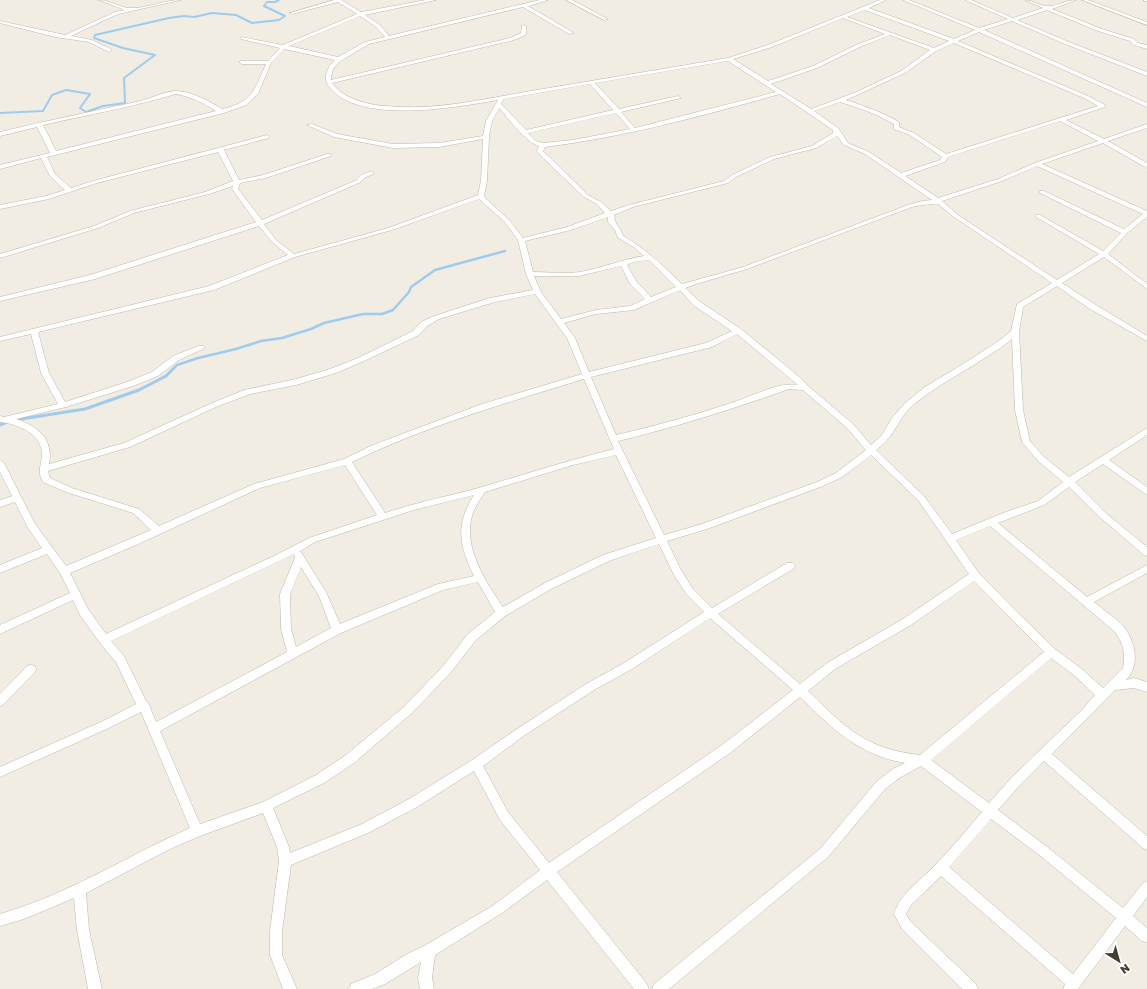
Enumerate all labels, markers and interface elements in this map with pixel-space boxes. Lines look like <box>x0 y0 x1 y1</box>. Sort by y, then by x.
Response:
north arrow <box>1099 941 1139 981</box>
text: N <box>1118 962 1133 977</box>

